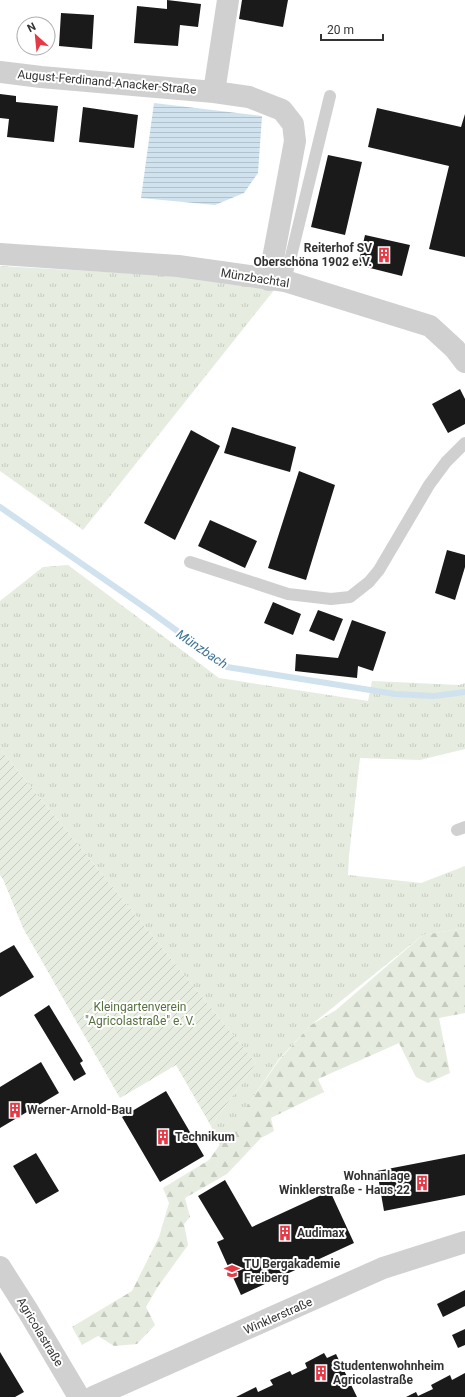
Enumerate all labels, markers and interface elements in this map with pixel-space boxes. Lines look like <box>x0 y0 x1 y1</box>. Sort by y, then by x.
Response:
north arrow <box>16 16 56 56</box>
scale bar <box>321 16 383 42</box>
text: N <box>25 20 38 35</box>
text: 20 m <box>327 23 354 37</box>
street label: August-Ferdinand-Anacker-Straße <box>17 67 197 97</box>
place label: Reiterhof SV Oberschöna 1902 e.V. <box>254 241 372 269</box>
building icon: Reiterhof SV Oberschöna 1902 e.V. <box>375 246 393 264</box>
street label: Münzbachtal <box>220 266 290 290</box>
water label: Münzbach <box>173 626 231 672</box>
park label: Kleingartenverein "Agricolastraße" e. V. <box>85 1000 195 1028</box>
building icon: Werner-Arnold-Bau <box>6 1101 24 1119</box>
place label: Werner-Arnold-Bau <box>27 1103 132 1117</box>
building icon: Technikum <box>154 1128 172 1146</box>
place label: Technikum <box>175 1130 235 1144</box>
place label: Wohnanlage Winklerstraße - Haus 22 <box>279 1169 411 1197</box>
building icon: Wohnanlage Winklerstraße - Haus 22 <box>413 1174 431 1192</box>
building icon: Audimax <box>276 1224 294 1242</box>
place label: Audimax <box>297 1226 345 1240</box>
place label: TU Bergakademie Freiberg <box>244 1257 341 1285</box>
school or university icon: TU Bergakademie Freiberg <box>223 1262 241 1280</box>
street label: Agricolastraße <box>14 1295 66 1369</box>
street label: Winklerstraße <box>242 1295 314 1337</box>
place label: Studentenwohnheim Agricolastraße <box>333 1359 444 1387</box>
building icon: Studentenwohnheim Agricolastraße <box>312 1364 330 1382</box>

